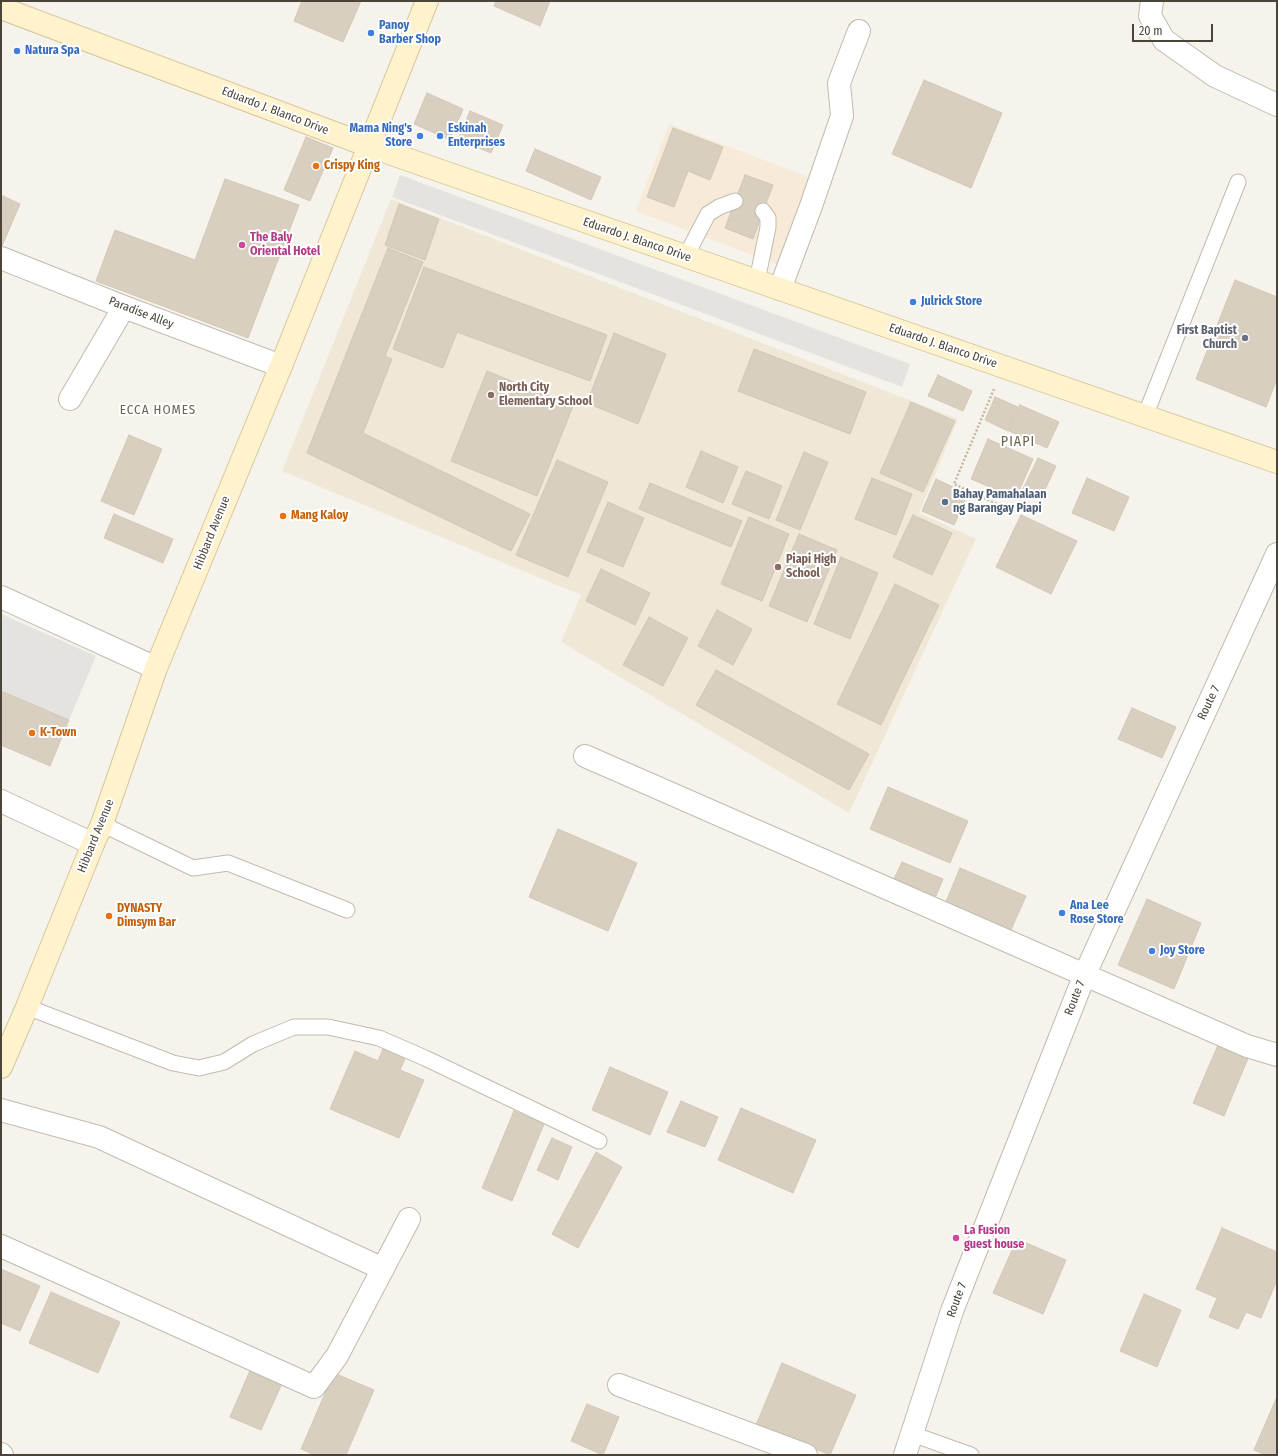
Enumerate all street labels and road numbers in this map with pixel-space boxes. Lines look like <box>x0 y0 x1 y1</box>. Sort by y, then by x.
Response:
street label: Eduardo J. Blanco Drive <box>220 84 330 138</box>
street label: Eduardo J. Blanco Drive <box>581 215 693 265</box>
street label: Paradise Alley <box>107 294 175 332</box>
street label: Eduardo J. Blanco Drive <box>887 321 999 371</box>
street label: Hibbard Avenue <box>191 494 233 572</box>
street label: Route 7 <box>1195 684 1223 722</box>
street label: Hibbard Avenue <box>75 797 117 875</box>
street label: Route 7 <box>1062 978 1088 1018</box>
street label: Route 7 <box>944 1280 970 1320</box>

